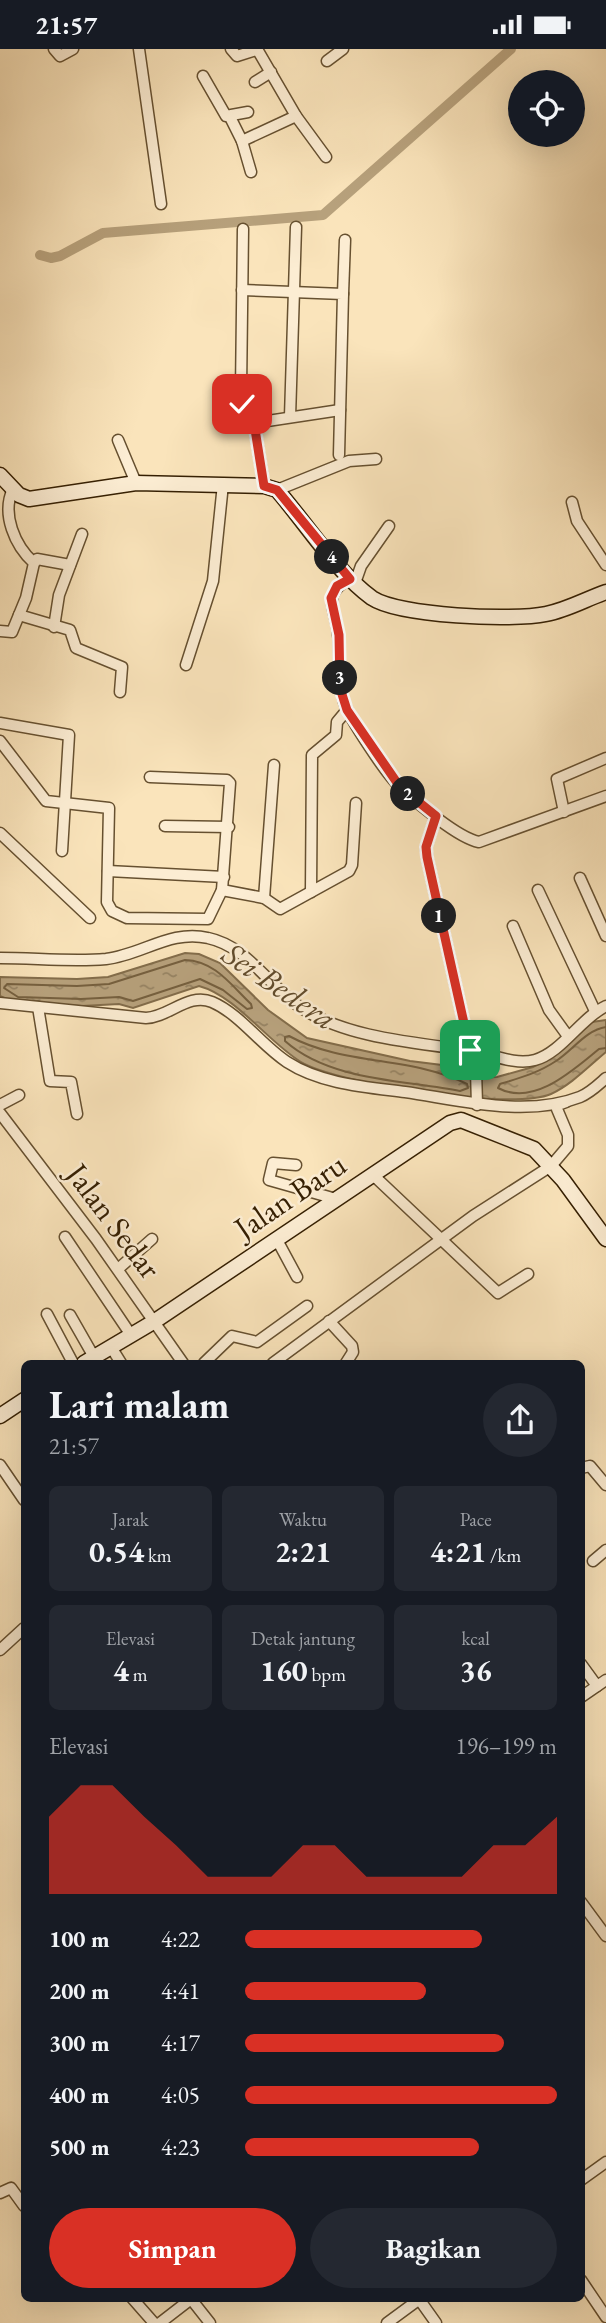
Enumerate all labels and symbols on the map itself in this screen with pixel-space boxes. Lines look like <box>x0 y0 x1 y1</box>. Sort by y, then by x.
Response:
pin <box>212 374 272 434</box>
pin: 4 <box>314 539 350 575</box>
pin: 3 <box>322 661 358 695</box>
pin: 2 <box>390 777 426 811</box>
pin: 1 <box>422 899 457 933</box>
water label: Sei Bedera <box>213 931 345 1039</box>
pin <box>440 1020 500 1080</box>
street label: Jalan Baru <box>223 1143 354 1250</box>
street label: Jalan Sedar <box>55 1152 171 1287</box>

